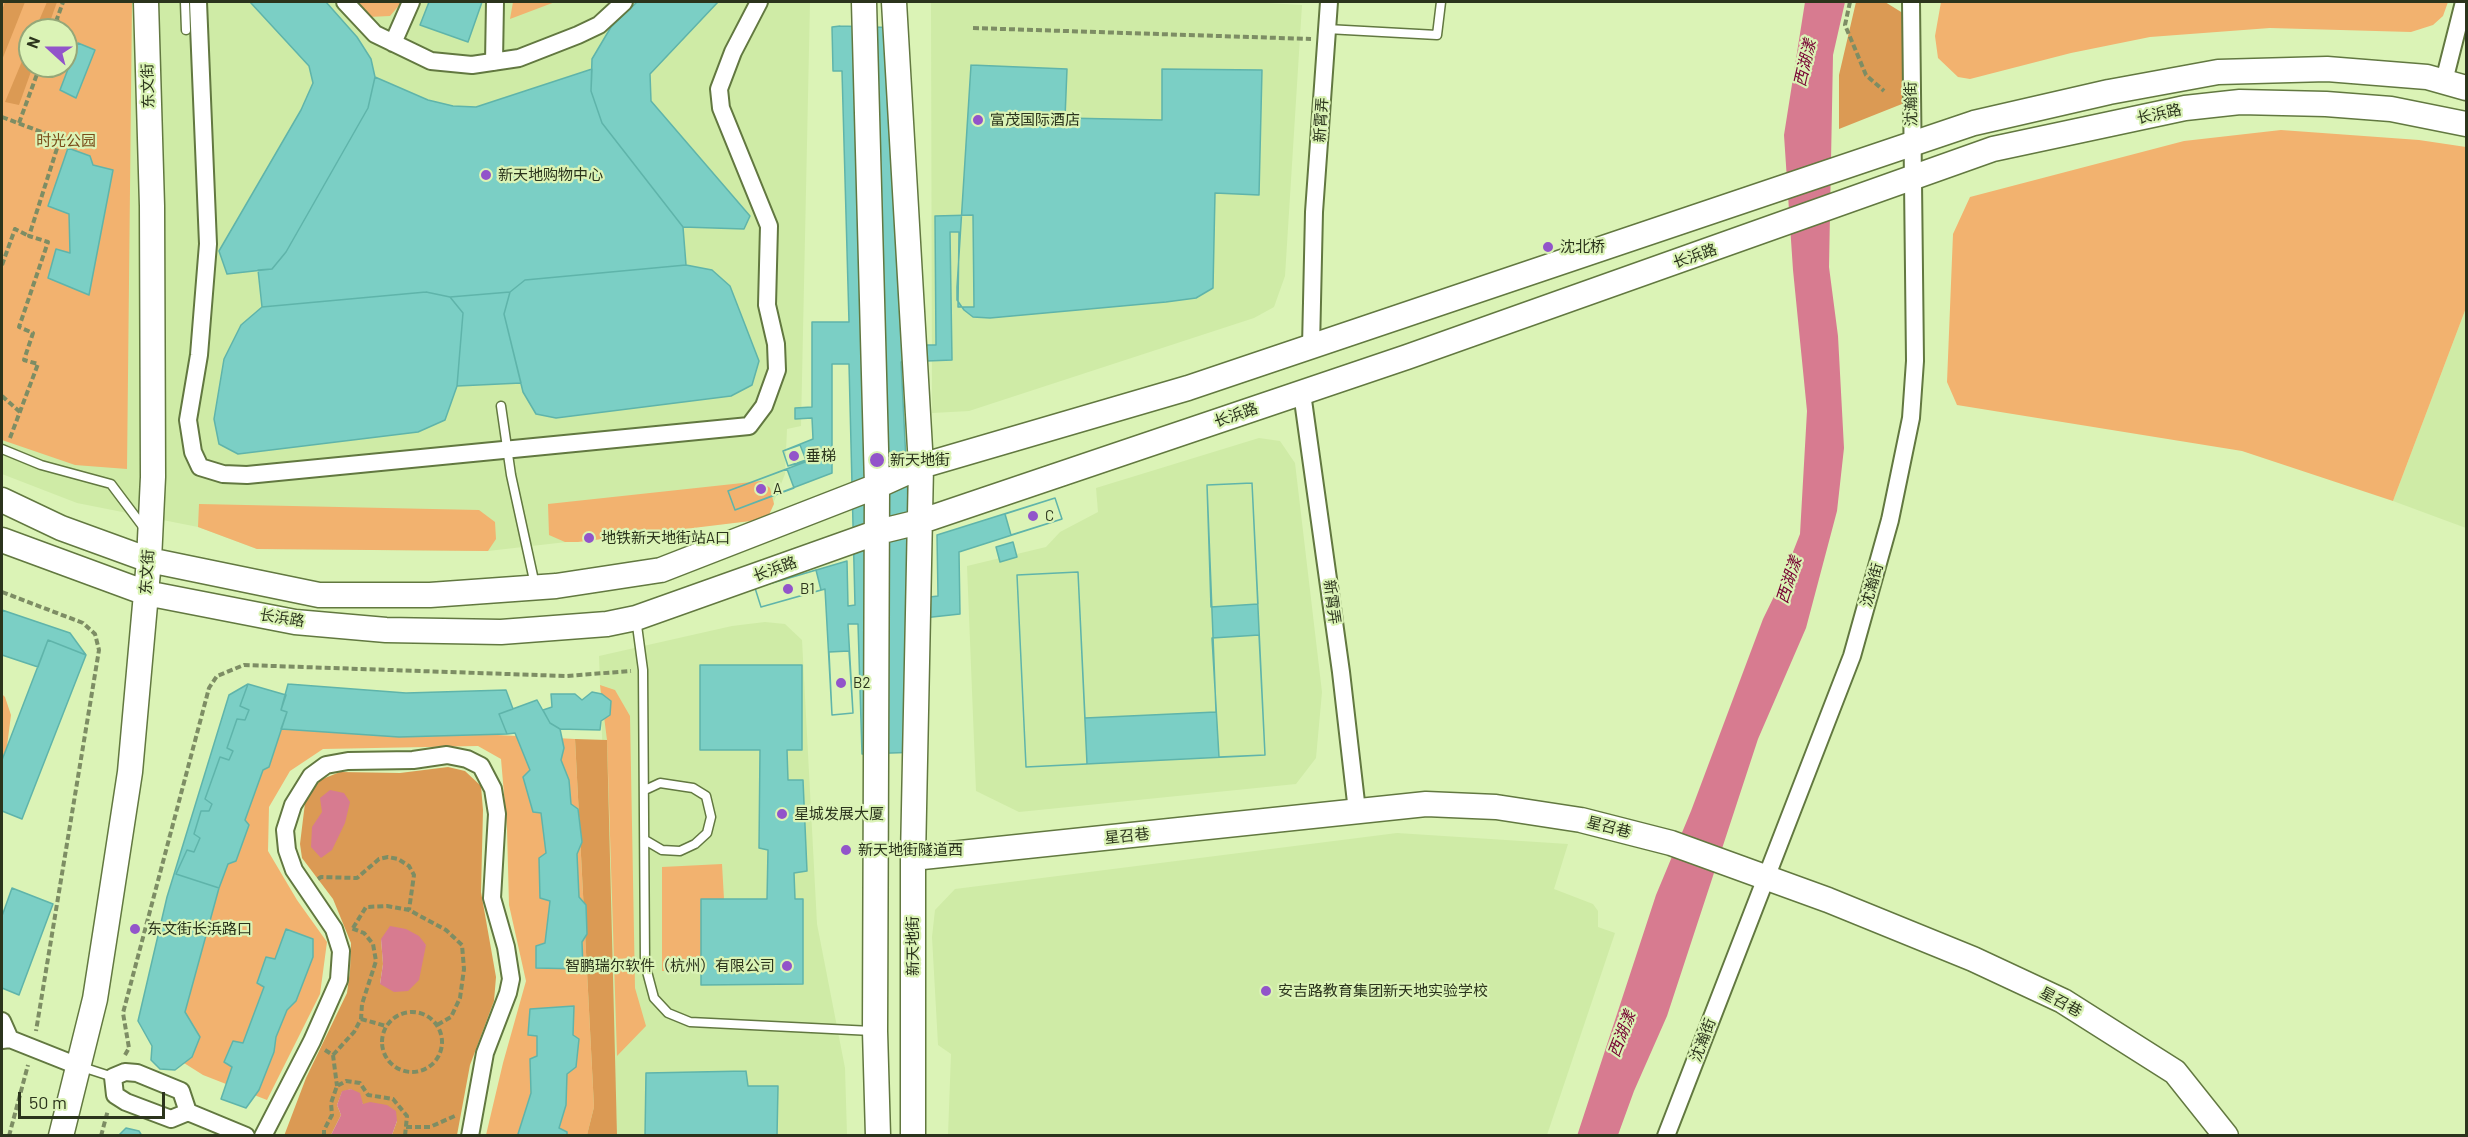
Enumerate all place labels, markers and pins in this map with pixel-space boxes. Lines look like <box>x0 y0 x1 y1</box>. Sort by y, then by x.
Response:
place label: 富茂国际酒店 <box>990 111 1080 129</box>
marker: 富茂国际酒店 <box>971 113 985 127</box>
place label: 新天地购物中心 <box>498 166 603 184</box>
marker: 新天地购物中心 <box>479 168 493 182</box>
place label: 沈北桥 <box>1560 238 1605 256</box>
marker: 沈北桥 <box>1541 240 1555 254</box>
place label: 垂梯 <box>806 447 836 465</box>
marker: 垂梯 <box>787 449 801 463</box>
marker: 新天地街 <box>868 451 886 469</box>
place label: 新天地街 <box>890 451 950 469</box>
place label: A <box>773 480 782 498</box>
marker: A <box>754 482 768 496</box>
place label: C <box>1045 507 1054 525</box>
marker: C <box>1026 509 1040 523</box>
place label: 地铁新天地街站A口 <box>601 529 730 547</box>
marker: 地铁新天地街站A口 <box>582 531 596 545</box>
place label: B1 <box>800 580 815 598</box>
marker: B1 <box>781 582 795 596</box>
place label: B2 <box>853 674 870 692</box>
marker: B2 <box>834 676 848 690</box>
place label: 星城发展大厦 <box>794 805 884 823</box>
marker: 星城发展大厦 <box>775 807 789 821</box>
place label: 新天地街隧道西 <box>858 841 963 859</box>
marker: 新天地街隧道西 <box>839 843 853 857</box>
place label: 东文街长浜路口 <box>147 920 252 938</box>
marker: 东文街长浜路口 <box>128 922 142 936</box>
place label: 智鹏瑞尔软件（杭州）有限公司 <box>565 957 775 975</box>
marker: 智鹏瑞尔软件（杭州）有限公司 <box>780 959 794 973</box>
place label: 安吉路教育集团新天地实验学校 <box>1278 982 1488 1000</box>
marker: 安吉路教育集团新天地实验学校 <box>1259 984 1273 998</box>

